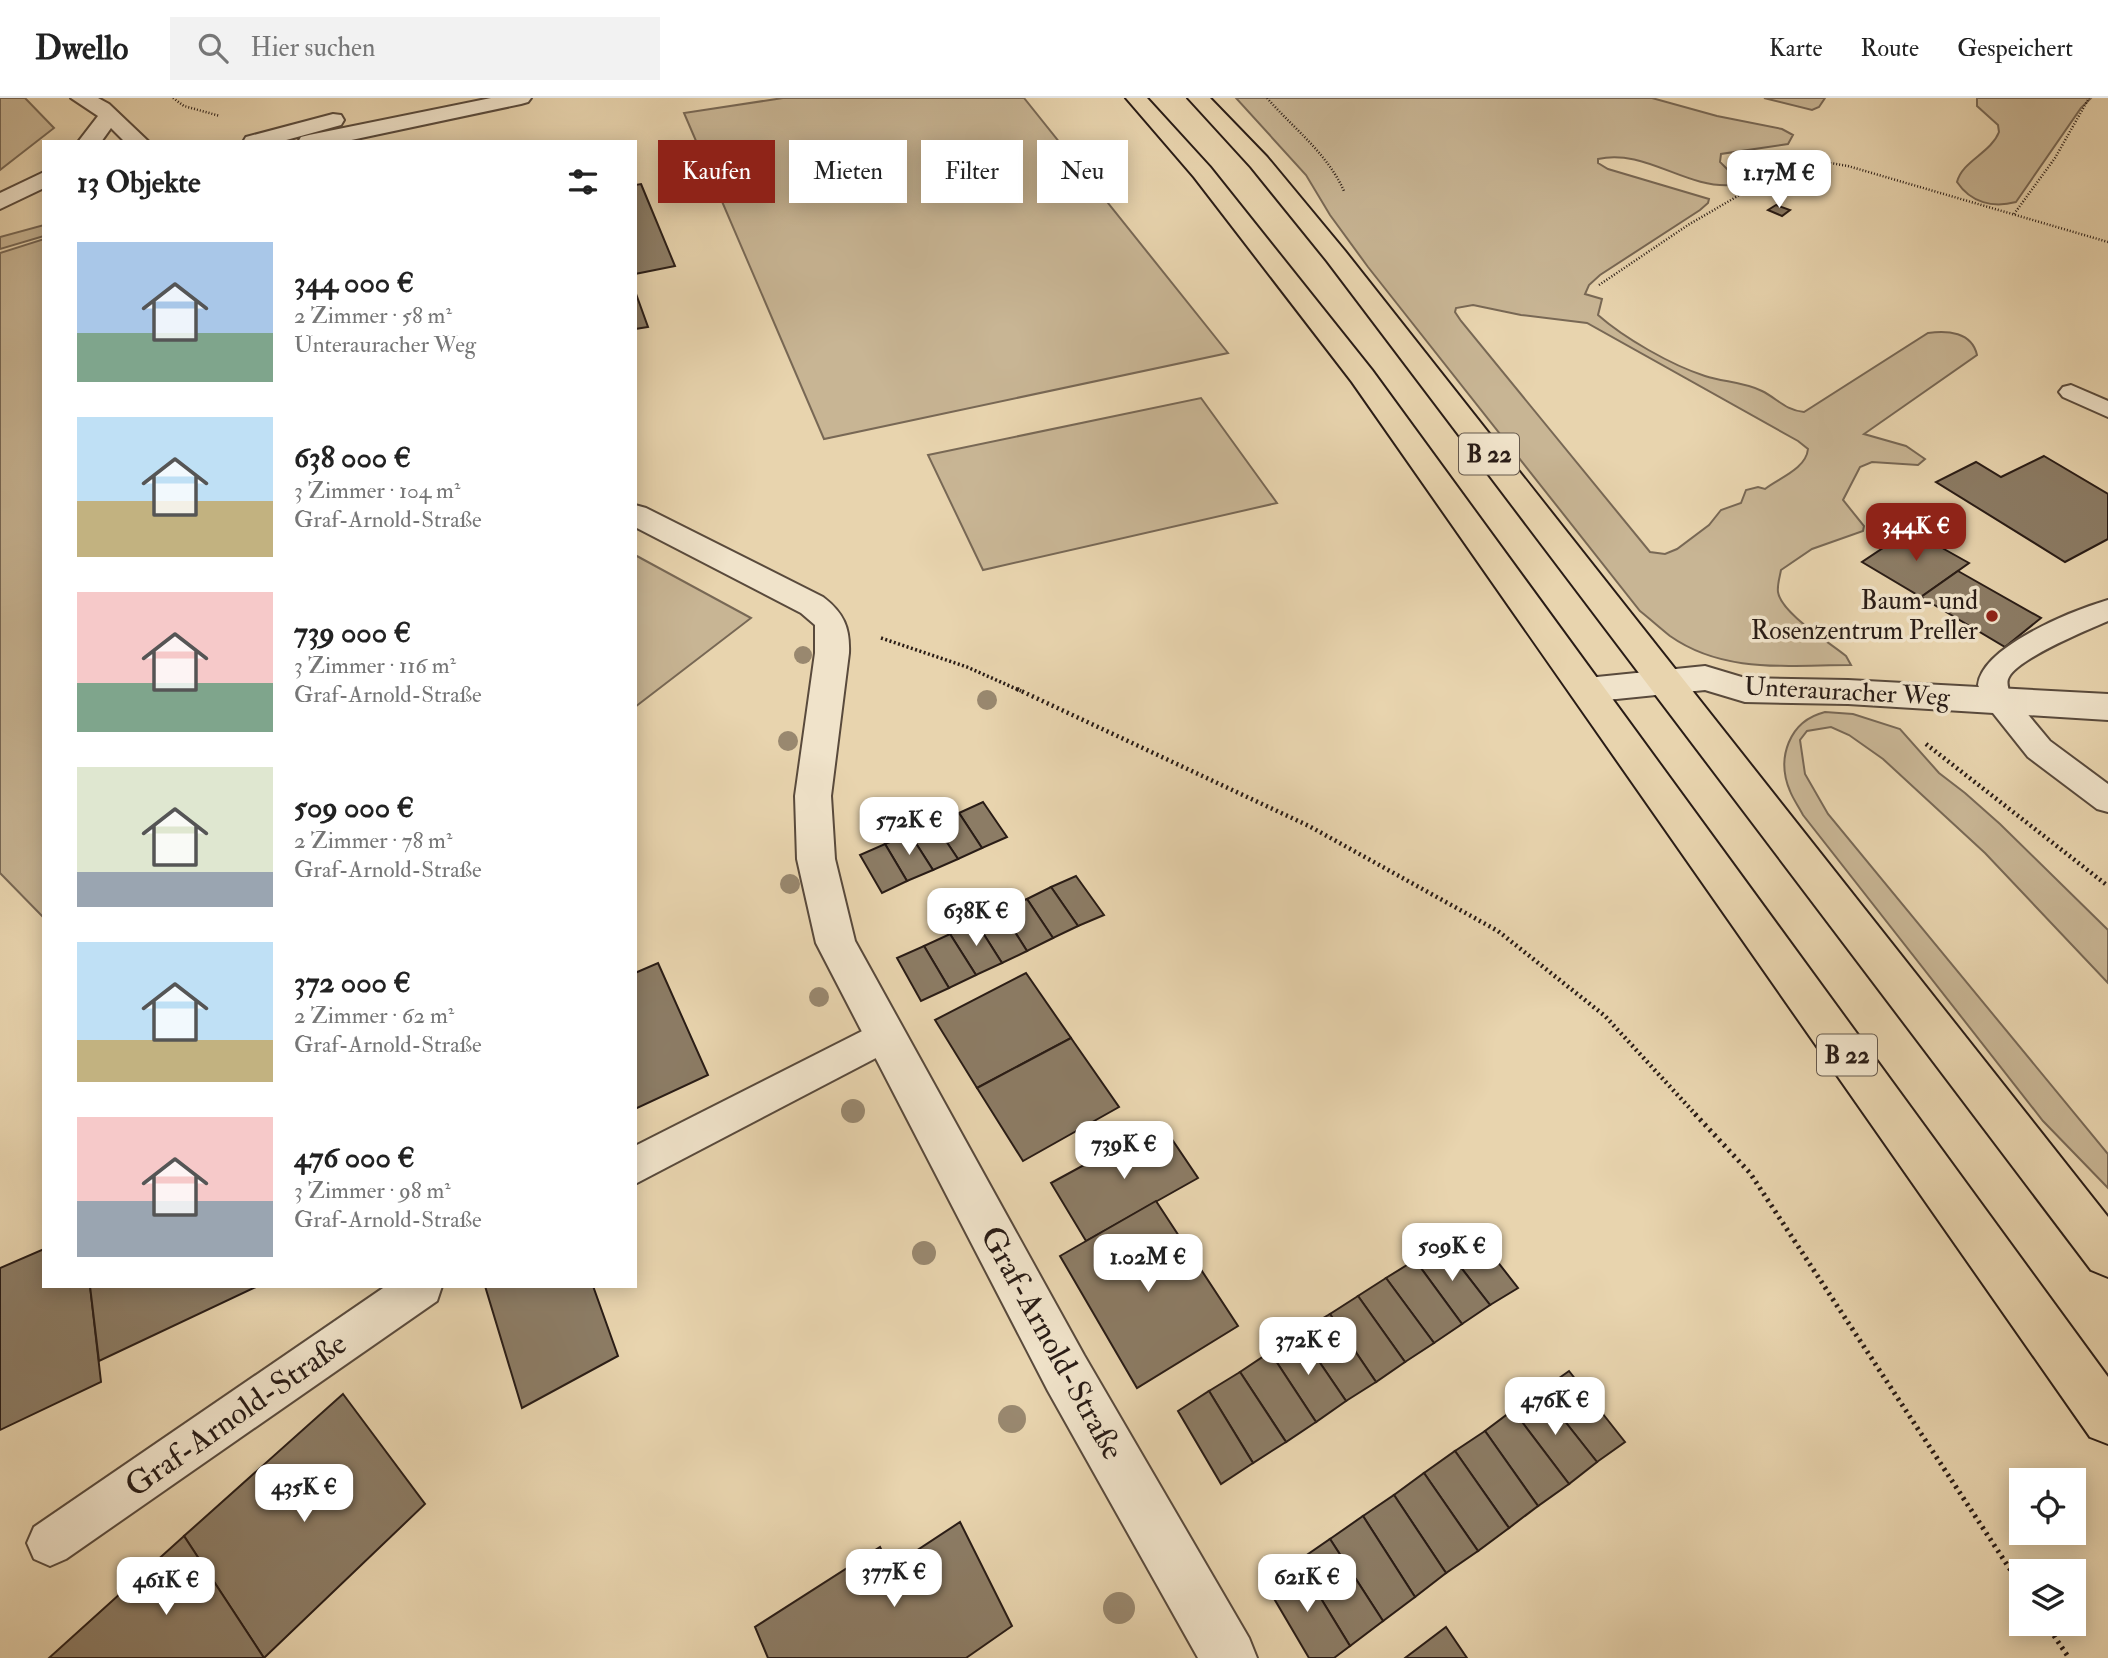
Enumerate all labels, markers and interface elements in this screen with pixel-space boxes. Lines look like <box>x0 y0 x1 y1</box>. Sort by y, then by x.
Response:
search box <box>170 17 660 80</box>
text: Dwello <box>35 28 128 69</box>
icon: search <box>194 29 232 67</box>
text: Hier suchen <box>250 32 375 64</box>
text: Karte <box>1769 33 1822 64</box>
text: Route <box>1860 33 1919 64</box>
text: Gespeichert <box>1957 33 2073 64</box>
chip: Kaufen <box>658 140 775 203</box>
chip: Mieten <box>789 140 907 203</box>
chip: Filter <box>921 140 1023 203</box>
chip: Neu <box>1037 140 1128 203</box>
pin: 1.17M € <box>1714 150 1844 210</box>
text: 1.17M € <box>1743 158 1815 187</box>
icon: filters <box>564 163 602 201</box>
text: 13 Objekte <box>77 164 201 201</box>
text: 344 000 € <box>294 264 414 301</box>
icon: home <box>133 270 217 354</box>
text: 2 Zimmer · 58 m² <box>294 301 452 330</box>
text: Unterauracher Weg <box>294 330 476 359</box>
road number: B 22 <box>1459 433 1519 474</box>
text: 638 000 € <box>294 439 411 476</box>
icon: home <box>133 445 217 529</box>
text: 3 Zimmer · 104 m² <box>294 476 460 505</box>
pin: 344K € <box>1859 504 1973 563</box>
text: Graf-Arnold-Straße <box>294 505 482 534</box>
text: 344K € <box>1882 511 1950 540</box>
place label: Baum- und Rosenzentrum Preller <box>1751 585 1978 647</box>
marker: Baum- und Rosenzentrum Preller <box>1984 608 2000 624</box>
text: 739 000 € <box>294 614 411 651</box>
icon: home <box>133 620 217 704</box>
text: 3 Zimmer · 116 m² <box>294 651 456 680</box>
street label: Unterauracher Weg <box>1743 671 1952 713</box>
text: Graf-Arnold-Straße <box>294 680 482 709</box>
text: 509 000 € <box>294 789 414 826</box>
icon: home <box>133 795 217 879</box>
pin: 572K € <box>852 798 966 857</box>
text: 572K € <box>876 805 942 834</box>
text: 2 Zimmer · 78 m² <box>294 826 452 855</box>
text: Graf-Arnold-Straße <box>294 855 482 884</box>
pin: 638K € <box>919 888 1033 948</box>
text: 638K € <box>943 896 1009 925</box>
text: 372 000 € <box>294 964 411 1001</box>
icon: home <box>133 970 217 1054</box>
text: 2 Zimmer · 62 m² <box>294 1001 454 1030</box>
text: Graf-Arnold-Straße <box>294 1030 482 1059</box>
road number: B 22 <box>1817 1035 1877 1076</box>
pin: 739K € <box>1067 1122 1181 1181</box>
text: 739K € <box>1091 1129 1157 1158</box>
text: 476 000 € <box>294 1139 415 1176</box>
icon: home <box>133 1145 217 1229</box>
text: 3 Zimmer · 98 m² <box>294 1176 451 1205</box>
text: Graf-Arnold-Straße <box>294 1205 482 1234</box>
street label: Graf-Arnold-Straße <box>971 1219 1133 1467</box>
pin: 509K € <box>1395 1224 1509 1283</box>
text: 509K € <box>1418 1231 1486 1260</box>
pin: 1.02M € <box>1083 1234 1213 1294</box>
text: 1.02M € <box>1110 1242 1186 1271</box>
pin: 372K € <box>1251 1318 1365 1377</box>
street label: Graf-Arnold-Straße <box>118 1324 354 1506</box>
text: 372K € <box>1275 1325 1341 1354</box>
pin: 476K € <box>1498 1378 1612 1437</box>
text: 476K € <box>1521 1385 1589 1414</box>
pin: 435K € <box>247 1464 361 1524</box>
map controls <box>2009 1468 2086 1636</box>
button: locate <box>2009 1468 2086 1545</box>
text: 435K € <box>271 1472 337 1501</box>
pin: 377K € <box>837 1550 951 1609</box>
pin: 621K € <box>1250 1554 1364 1614</box>
text: 377K € <box>862 1557 926 1586</box>
pin: 461K € <box>109 1558 223 1617</box>
button: layers <box>2009 1559 2086 1636</box>
text: 621K € <box>1274 1562 1340 1591</box>
text: 461K € <box>133 1565 199 1594</box>

